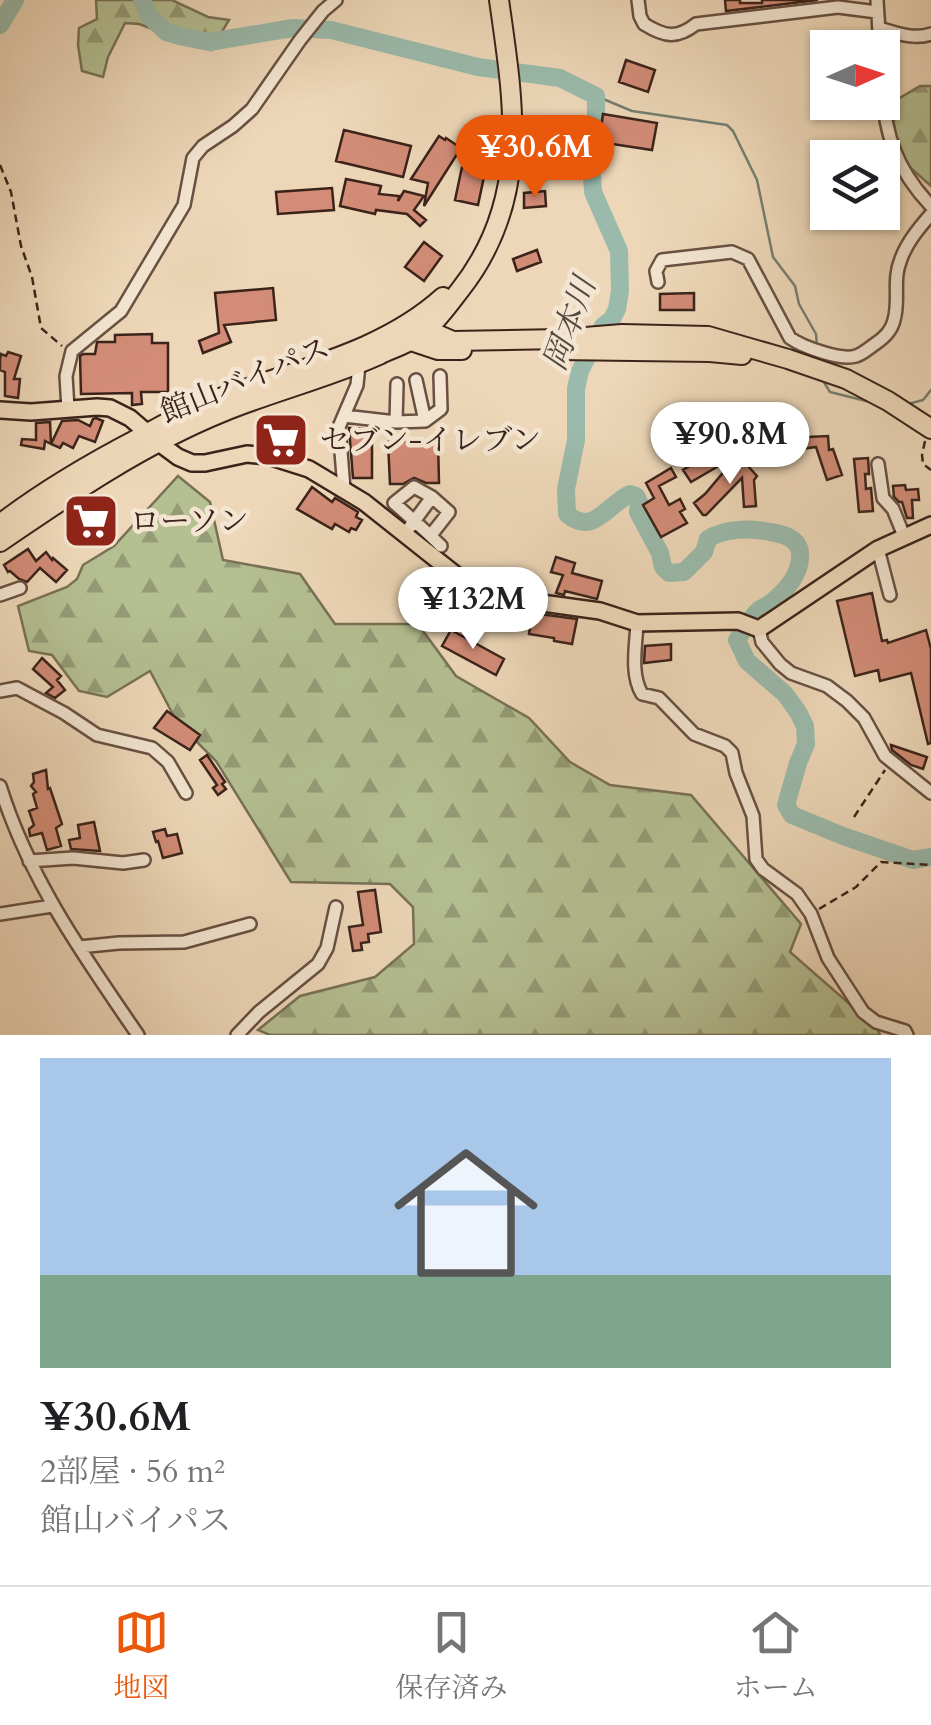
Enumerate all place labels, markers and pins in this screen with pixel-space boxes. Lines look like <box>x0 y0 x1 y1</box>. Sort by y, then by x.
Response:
pin: ¥30.6M <box>454 115 616 200</box>
pin: ¥90.8M <box>649 402 811 487</box>
supermarket icon: セブン-イレブン <box>251 410 311 470</box>
place label: セブン-イレブン <box>320 420 541 461</box>
supermarket icon: ローソン <box>61 491 121 551</box>
place label: ローソン <box>130 501 249 542</box>
pin: ¥132M <box>403 567 543 652</box>

